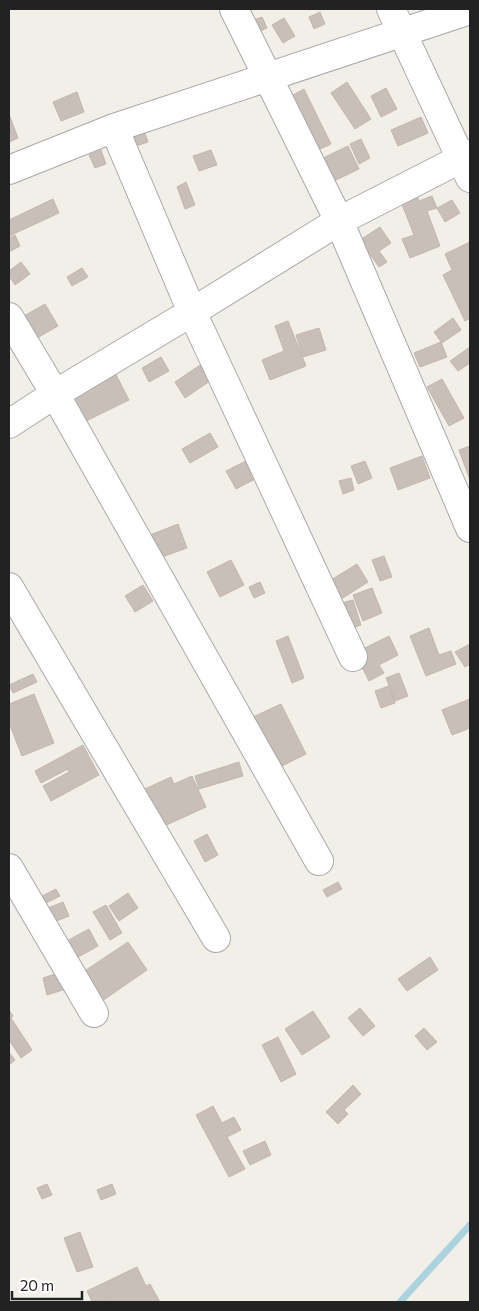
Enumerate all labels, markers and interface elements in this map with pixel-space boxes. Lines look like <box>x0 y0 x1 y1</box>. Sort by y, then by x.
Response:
scale bar <box>12 1268 82 1300</box>
text: 20 m <box>20 1276 54 1294</box>

